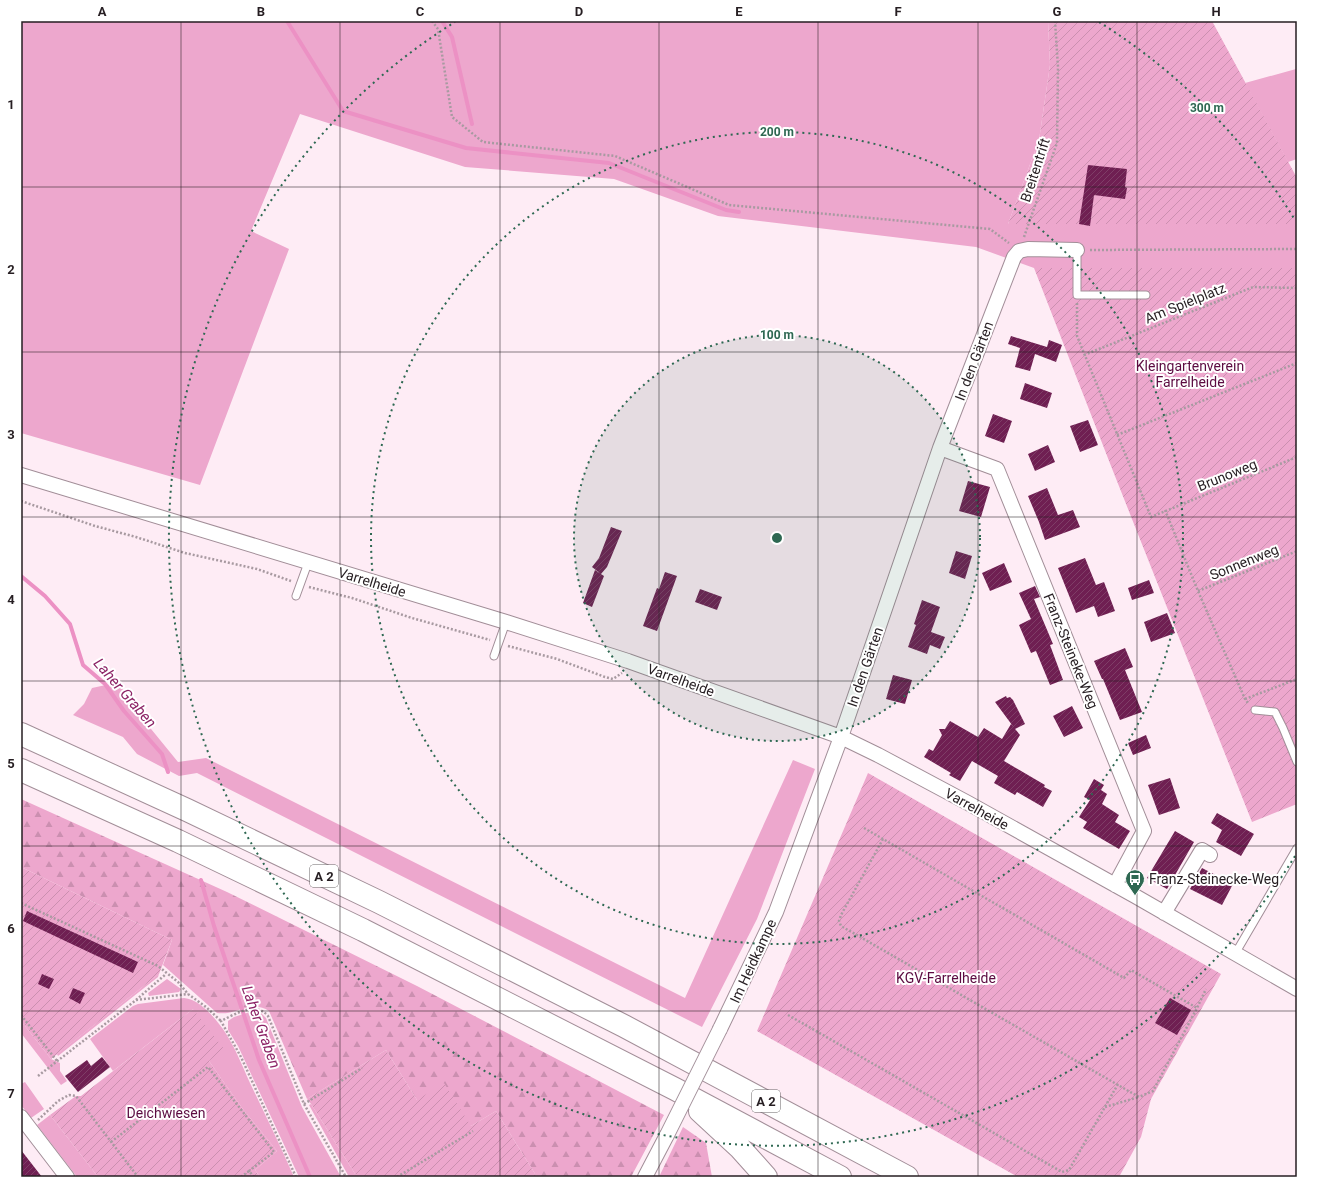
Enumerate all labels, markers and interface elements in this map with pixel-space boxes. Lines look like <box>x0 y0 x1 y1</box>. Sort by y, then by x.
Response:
text: A <box>98 4 107 19</box>
text: B <box>257 4 265 19</box>
text: C <box>416 4 425 19</box>
text: D <box>575 4 583 19</box>
text: E <box>735 4 743 19</box>
text: F <box>894 4 902 19</box>
text: G <box>1053 4 1062 19</box>
text: H <box>1211 4 1221 19</box>
text: 1 <box>7 97 15 112</box>
text: 300 m <box>1190 101 1224 115</box>
text: 200 m <box>760 125 794 139</box>
street label: Breitentrift <box>1017 136 1053 204</box>
text: 2 <box>7 262 15 277</box>
street label: Am Spielplatz <box>1142 280 1228 326</box>
street label: In den Gärten <box>952 319 996 403</box>
text: 100 m <box>760 328 794 342</box>
park label: Kleingartenverein Farrelheide <box>1136 358 1244 390</box>
text: 3 <box>7 427 15 442</box>
street label: Brunoweg <box>1195 456 1259 494</box>
centre of rings <box>770 531 784 545</box>
street label: Sonnenweg <box>1207 541 1281 583</box>
street label: Varrelheide <box>336 564 408 600</box>
street label: Franz-Steineke-Weg <box>1041 591 1101 711</box>
text: 4 <box>7 592 15 607</box>
street label: In den Gärten <box>844 625 886 709</box>
water label: Laher Graben <box>90 654 160 732</box>
street label: Varrelheide <box>645 660 717 700</box>
text: 5 <box>7 756 15 771</box>
street label: Varrelheide <box>942 785 1012 833</box>
road number: A 2 <box>310 865 338 887</box>
bus stop icon: Franz-Steinecke-Weg <box>1124 868 1146 896</box>
place label: Franz-Steinecke-Weg <box>1149 871 1279 887</box>
street label: Im Heidkampe <box>727 917 779 1005</box>
text: 6 <box>7 921 15 936</box>
park label: KGV-Farrelheide <box>896 970 996 986</box>
water label: Laher Graben <box>238 983 284 1071</box>
text: 7 <box>7 1086 15 1101</box>
road number: A 2 <box>752 1090 780 1112</box>
park label: Deichwiesen <box>127 1105 205 1121</box>

